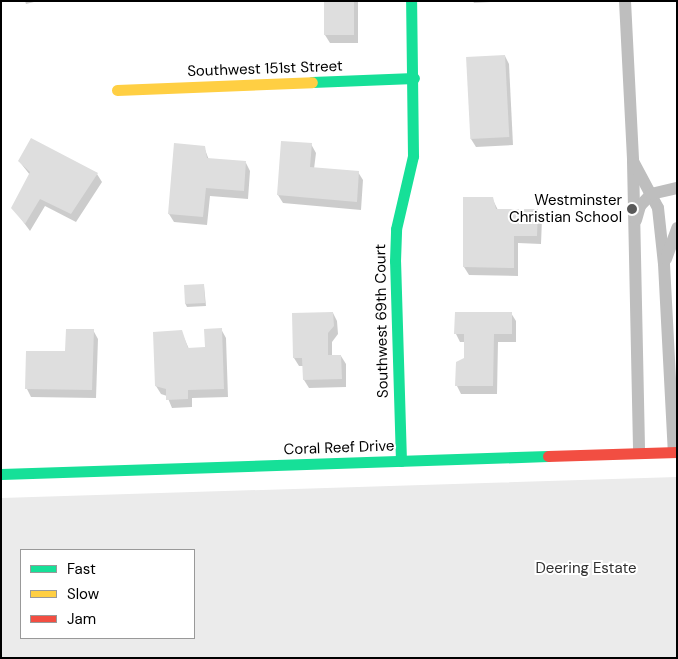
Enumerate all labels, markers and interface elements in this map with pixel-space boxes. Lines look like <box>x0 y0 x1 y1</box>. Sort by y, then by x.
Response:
street label: Southwest 151st Street <box>187 57 343 81</box>
place label: Westminster Christian School <box>509 191 622 226</box>
marker: Westminster Christian School <box>626 203 638 215</box>
street label: Southwest 69th Court <box>372 244 392 398</box>
street label: Coral Reef Drive <box>283 437 395 459</box>
legend <box>20 549 195 639</box>
text: Fast <box>67 559 96 579</box>
park label: Deering Estate <box>535 560 637 578</box>
text: Slow <box>67 584 99 604</box>
text: Jam <box>67 609 96 629</box>

